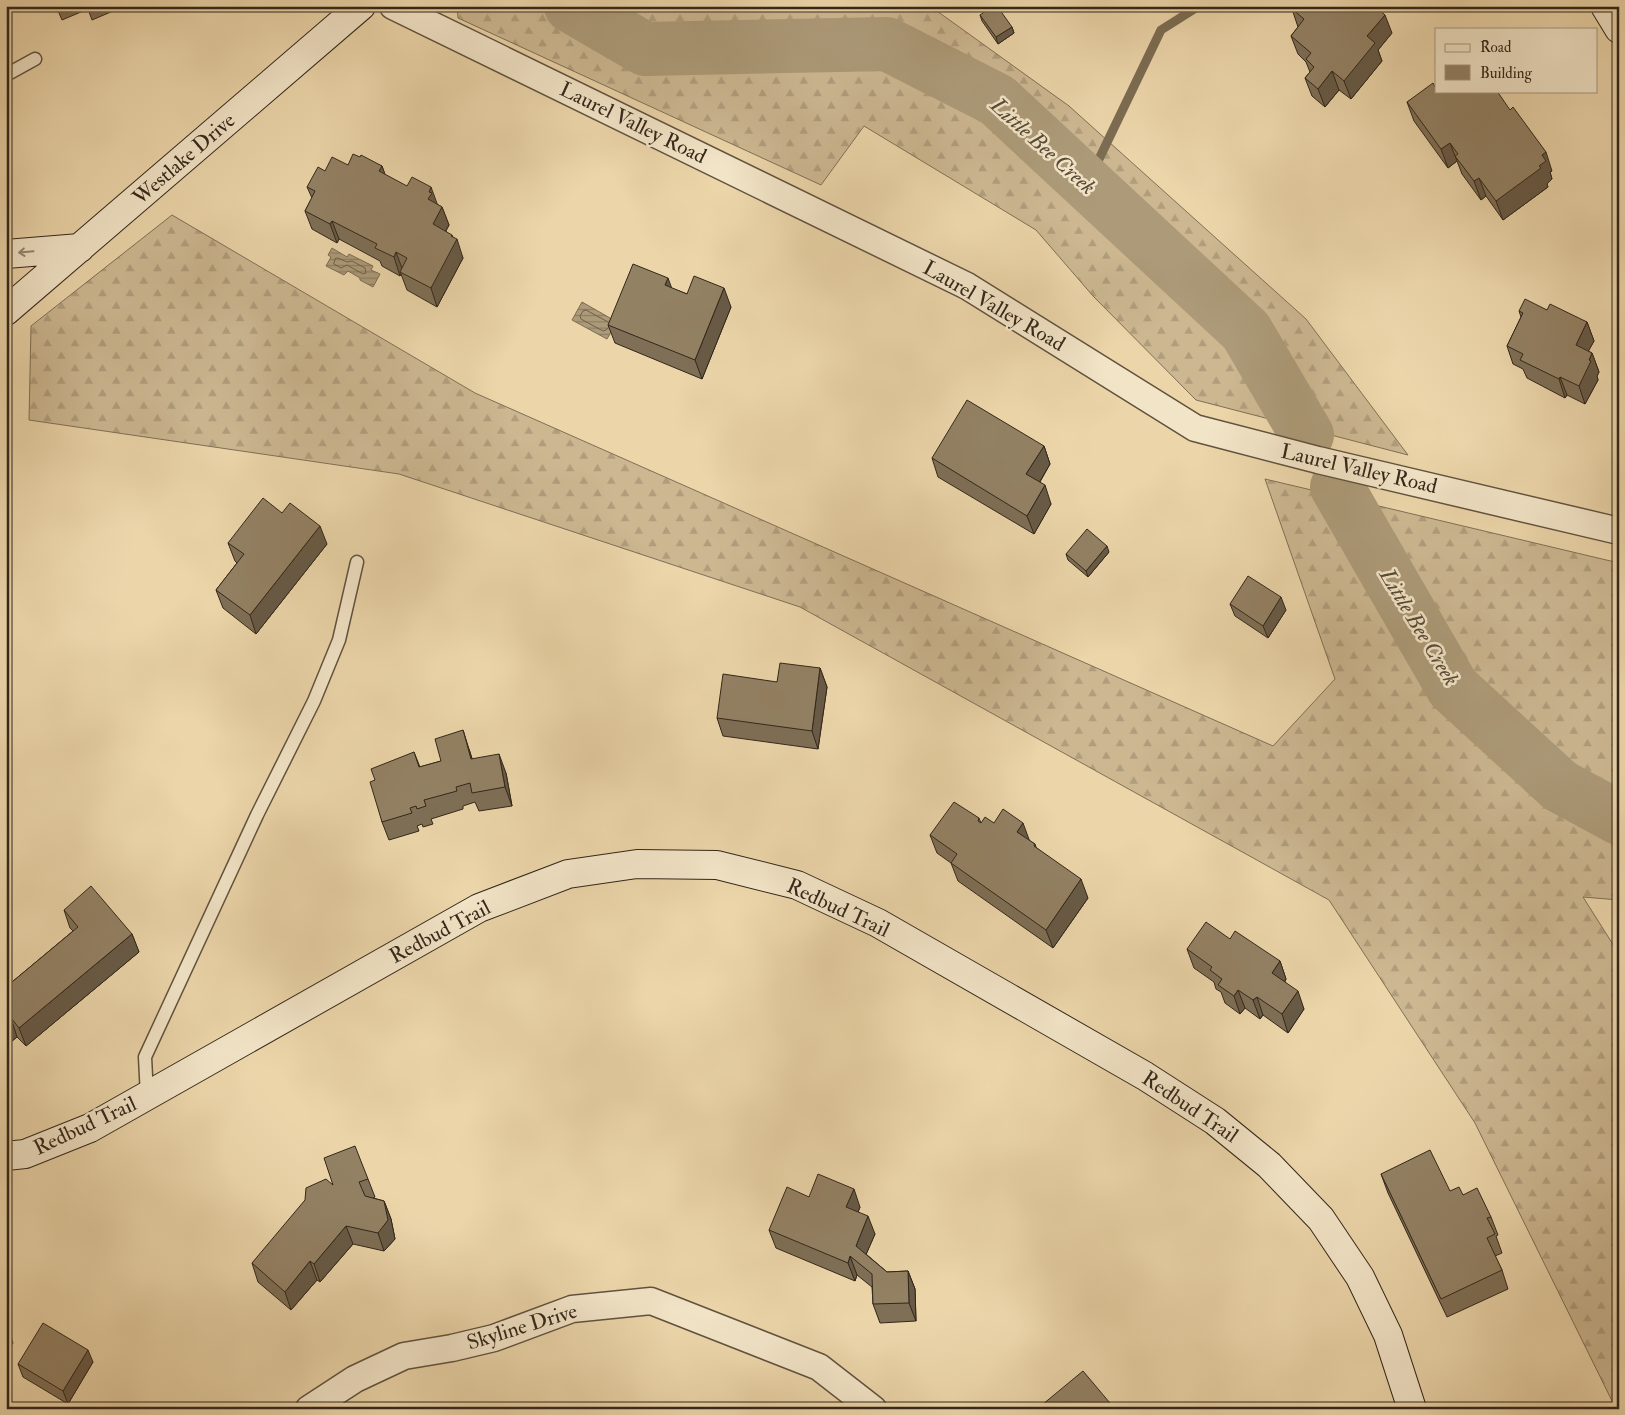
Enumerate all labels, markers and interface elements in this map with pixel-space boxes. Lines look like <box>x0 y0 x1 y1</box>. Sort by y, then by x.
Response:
legend <box>1435 28 1598 92</box>
text: Road <box>1480 38 1512 57</box>
text: Building <box>1480 64 1532 83</box>
street label: Laurel Valley Road <box>555 76 711 170</box>
water label: Little Bee Creek <box>984 91 1102 201</box>
street label: Westlake Drive <box>126 107 241 212</box>
one-way arrow <box>18 248 34 257</box>
street label: Laurel Valley Road <box>918 254 1071 358</box>
street label: Laurel Valley Road <box>1278 438 1441 500</box>
water label: Little Bee Creek <box>1372 562 1465 691</box>
street label: Redbud Trail <box>782 872 894 944</box>
street label: Redbud Trail <box>385 894 496 970</box>
street label: Redbud Trail <box>1137 1065 1244 1149</box>
street label: Redbud Trail <box>29 1090 141 1162</box>
street label: Skyline Drive <box>464 1297 581 1357</box>

